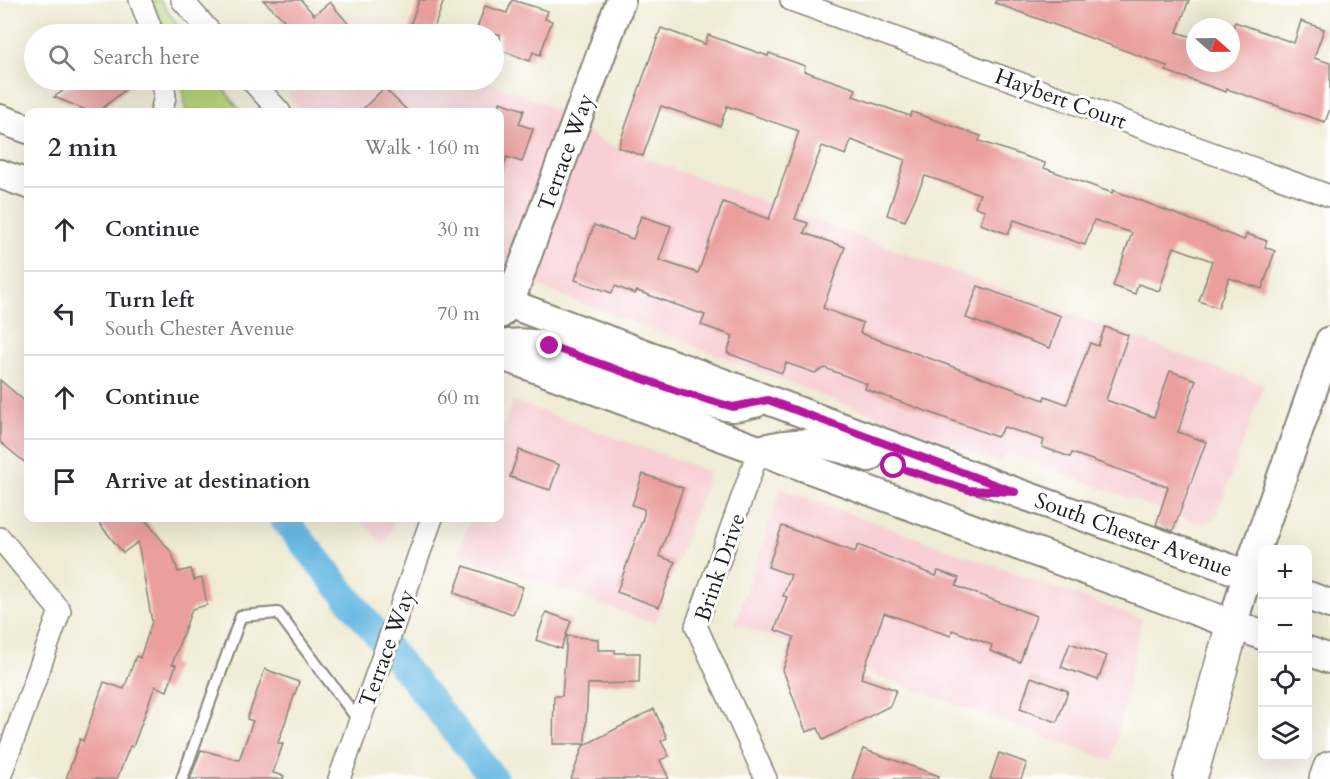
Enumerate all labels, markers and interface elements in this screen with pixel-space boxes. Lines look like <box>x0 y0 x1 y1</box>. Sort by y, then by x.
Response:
north arrow <box>1186 18 1240 72</box>
search box <box>24 24 504 90</box>
icon: search <box>45 41 78 74</box>
text: Search here <box>93 42 200 72</box>
street label: Haybert Court <box>991 61 1131 137</box>
street label: Terrace Way <box>531 89 601 215</box>
text: 2 min <box>48 130 117 165</box>
text: Walk · 160 m <box>365 134 480 161</box>
icon: ahead <box>48 213 81 246</box>
text: Continue <box>105 214 200 244</box>
text: 30 m <box>437 216 480 243</box>
text: Turn left <box>105 285 194 315</box>
icon: left <box>48 297 81 330</box>
text: 70 m <box>437 300 480 327</box>
text: South Chester Avenue <box>105 315 294 342</box>
route end <box>536 332 562 358</box>
icon: ahead <box>48 381 81 414</box>
text: Continue <box>105 382 200 412</box>
text: 60 m <box>437 384 480 411</box>
route start <box>880 452 906 478</box>
icon: arrive <box>48 465 81 498</box>
text: Arrive at destination <box>105 466 310 496</box>
street label: South Chester Avenue <box>1031 485 1237 585</box>
street label: Brink Drive <box>687 509 752 625</box>
map controls <box>1258 545 1312 761</box>
button: + <box>1258 545 1312 599</box>
street label: Terrace Way <box>352 585 422 711</box>
button: − <box>1258 599 1312 653</box>
button: locate <box>1258 653 1312 707</box>
button: layers <box>1258 707 1312 761</box>

